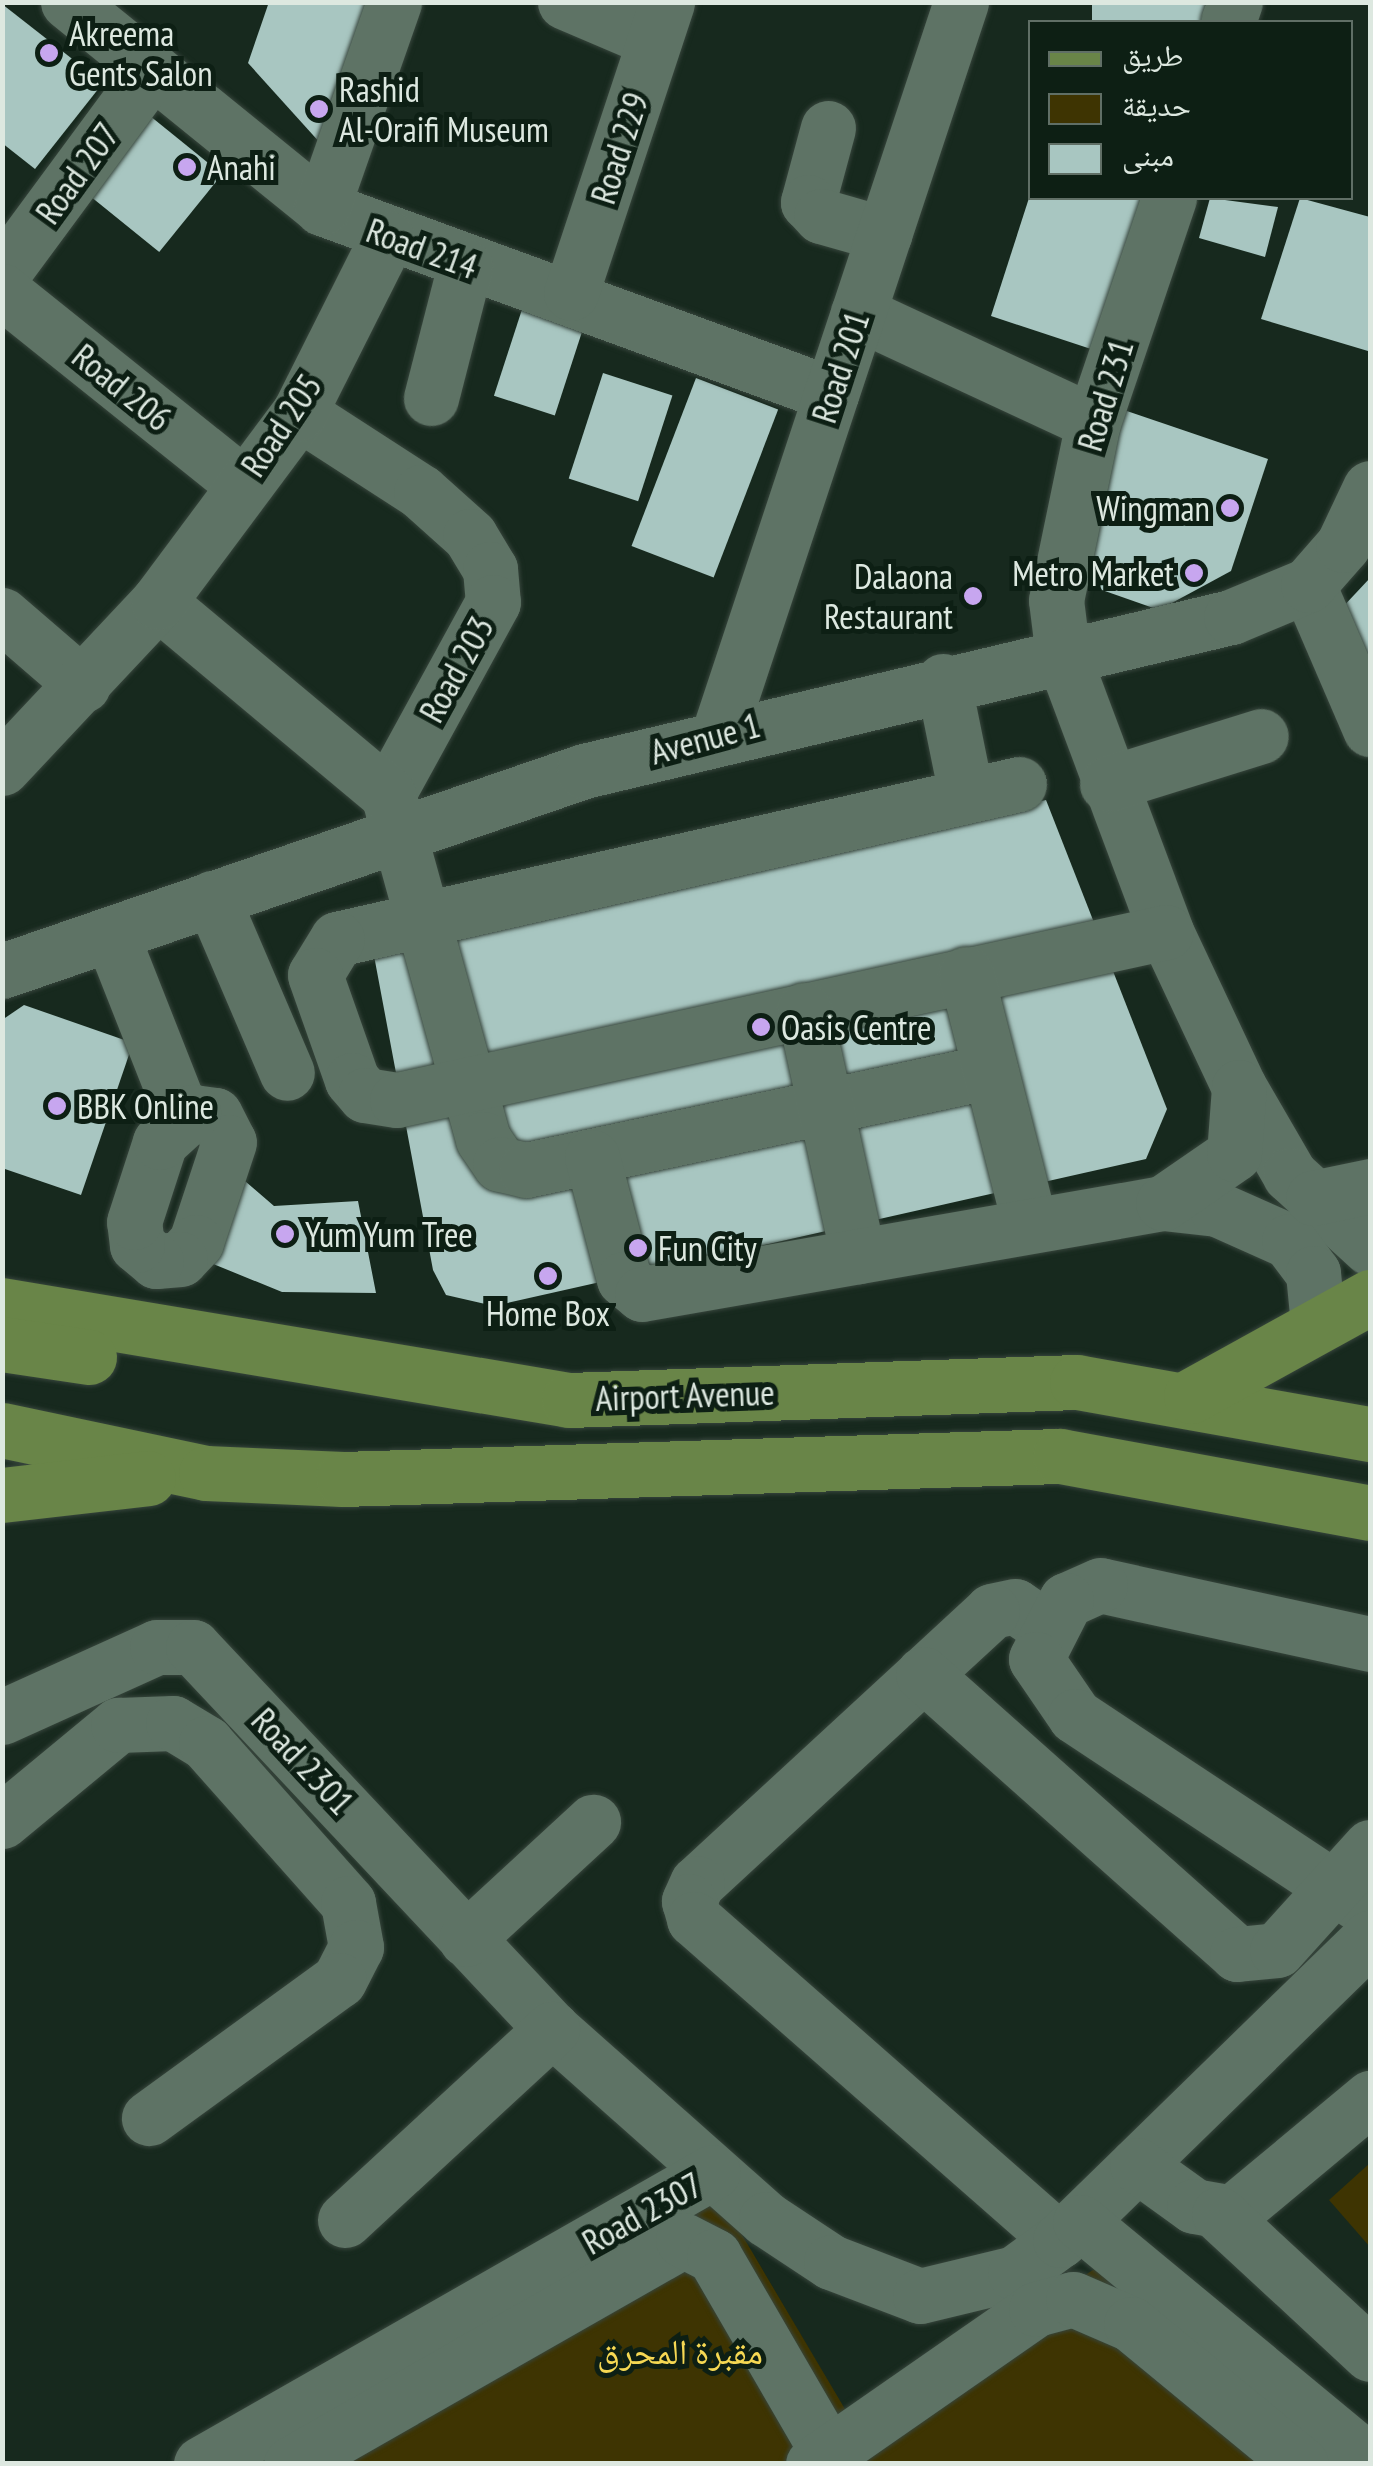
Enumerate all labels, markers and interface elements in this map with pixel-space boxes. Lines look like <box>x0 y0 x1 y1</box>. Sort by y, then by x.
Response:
place label: Akreema Gents Salon <box>69 12 213 94</box>
legend <box>1028 20 1353 200</box>
text: طريق <box>1122 35 1183 74</box>
marker: Akreema Gents Salon <box>38 42 60 64</box>
place label: Rashid Al-Oraifi Museum <box>339 68 549 150</box>
text: حديقة <box>1122 85 1191 124</box>
street label: Road 229 <box>581 87 657 209</box>
marker: Rashid Al-Oraifi Museum <box>308 98 330 120</box>
street label: Road 207 <box>26 114 128 232</box>
text: مبنى <box>1122 135 1174 174</box>
place label: Anahi <box>207 146 276 188</box>
marker: Anahi <box>176 156 198 178</box>
street label: Road 214 <box>361 209 483 287</box>
street label: Road 201 <box>802 306 878 428</box>
street label: Road 231 <box>1068 334 1142 456</box>
street label: Road 206 <box>64 335 180 439</box>
street label: Road 205 <box>232 366 330 484</box>
place label: Wingman <box>1096 487 1210 529</box>
marker: Wingman <box>1219 497 1241 519</box>
place label: Metro Market <box>1012 552 1174 594</box>
place label: Dalaona Restaurant <box>824 555 953 637</box>
marker: Metro Market <box>1183 562 1205 584</box>
marker: Dalaona Restaurant <box>962 585 984 607</box>
street label: Road 203 <box>410 609 502 729</box>
street label: Avenue 1 <box>646 703 764 773</box>
place label: Oasis Centre <box>781 1006 931 1048</box>
marker: Oasis Centre <box>750 1016 772 1038</box>
place label: BBK Online <box>77 1085 215 1127</box>
marker: BBK Online <box>46 1095 68 1117</box>
place label: Yum Yum Tree <box>305 1213 474 1255</box>
marker: Yum Yum Tree <box>274 1223 296 1245</box>
place label: Fun City <box>658 1227 757 1269</box>
marker: Fun City <box>627 1237 649 1259</box>
marker: Home Box <box>537 1265 559 1287</box>
place label: Home Box <box>486 1292 610 1334</box>
street label: Airport Avenue <box>594 1371 776 1419</box>
street label: Road 2301 <box>243 1699 363 1823</box>
street label: Road 2307 <box>575 2163 709 2263</box>
park label: مقبرة المحرق <box>597 2330 763 2372</box>

